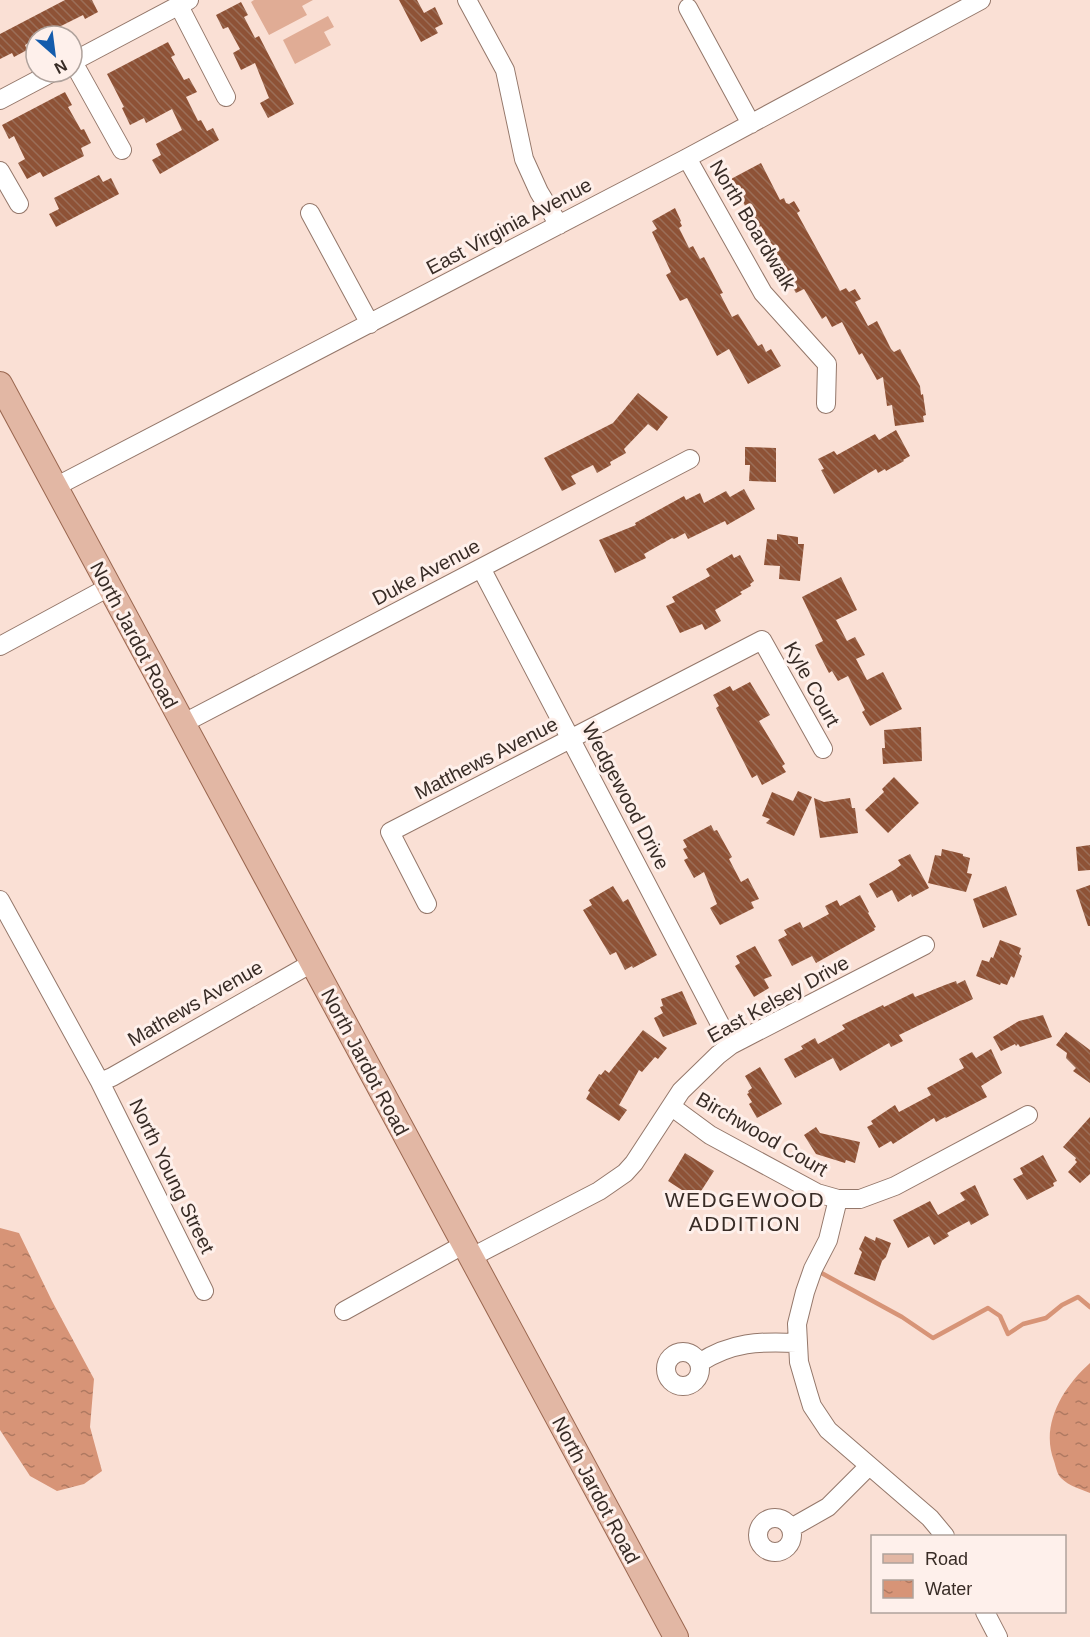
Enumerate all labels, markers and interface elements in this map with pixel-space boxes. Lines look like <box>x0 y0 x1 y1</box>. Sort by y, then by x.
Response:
north arrow <box>24 24 84 84</box>
text: N <box>52 57 70 77</box>
street label: North Boardwalk <box>705 156 801 295</box>
street label: East Virginia Avenue <box>423 173 595 279</box>
street label: Duke Avenue <box>368 534 484 610</box>
street label: North Jardot Road <box>86 558 182 712</box>
street label: Kyle Court <box>780 638 844 731</box>
street label: Matthews Avenue <box>411 712 561 804</box>
street label: Wedgewood Drive <box>578 719 674 873</box>
street label: East Kelsey Drive <box>704 951 852 1047</box>
street label: Mathews Avenue <box>124 955 266 1051</box>
street label: North Jardot Road <box>317 985 413 1139</box>
street label: Birchwood Court <box>692 1088 832 1181</box>
street label: North Young Street <box>125 1095 219 1257</box>
district label: WEDGEWOOD ADDITION <box>665 1188 825 1235</box>
street label: North Jardot Road <box>548 1413 644 1567</box>
legend <box>871 1535 1066 1613</box>
text: Road <box>925 1549 968 1569</box>
text: Water <box>925 1579 972 1599</box>

